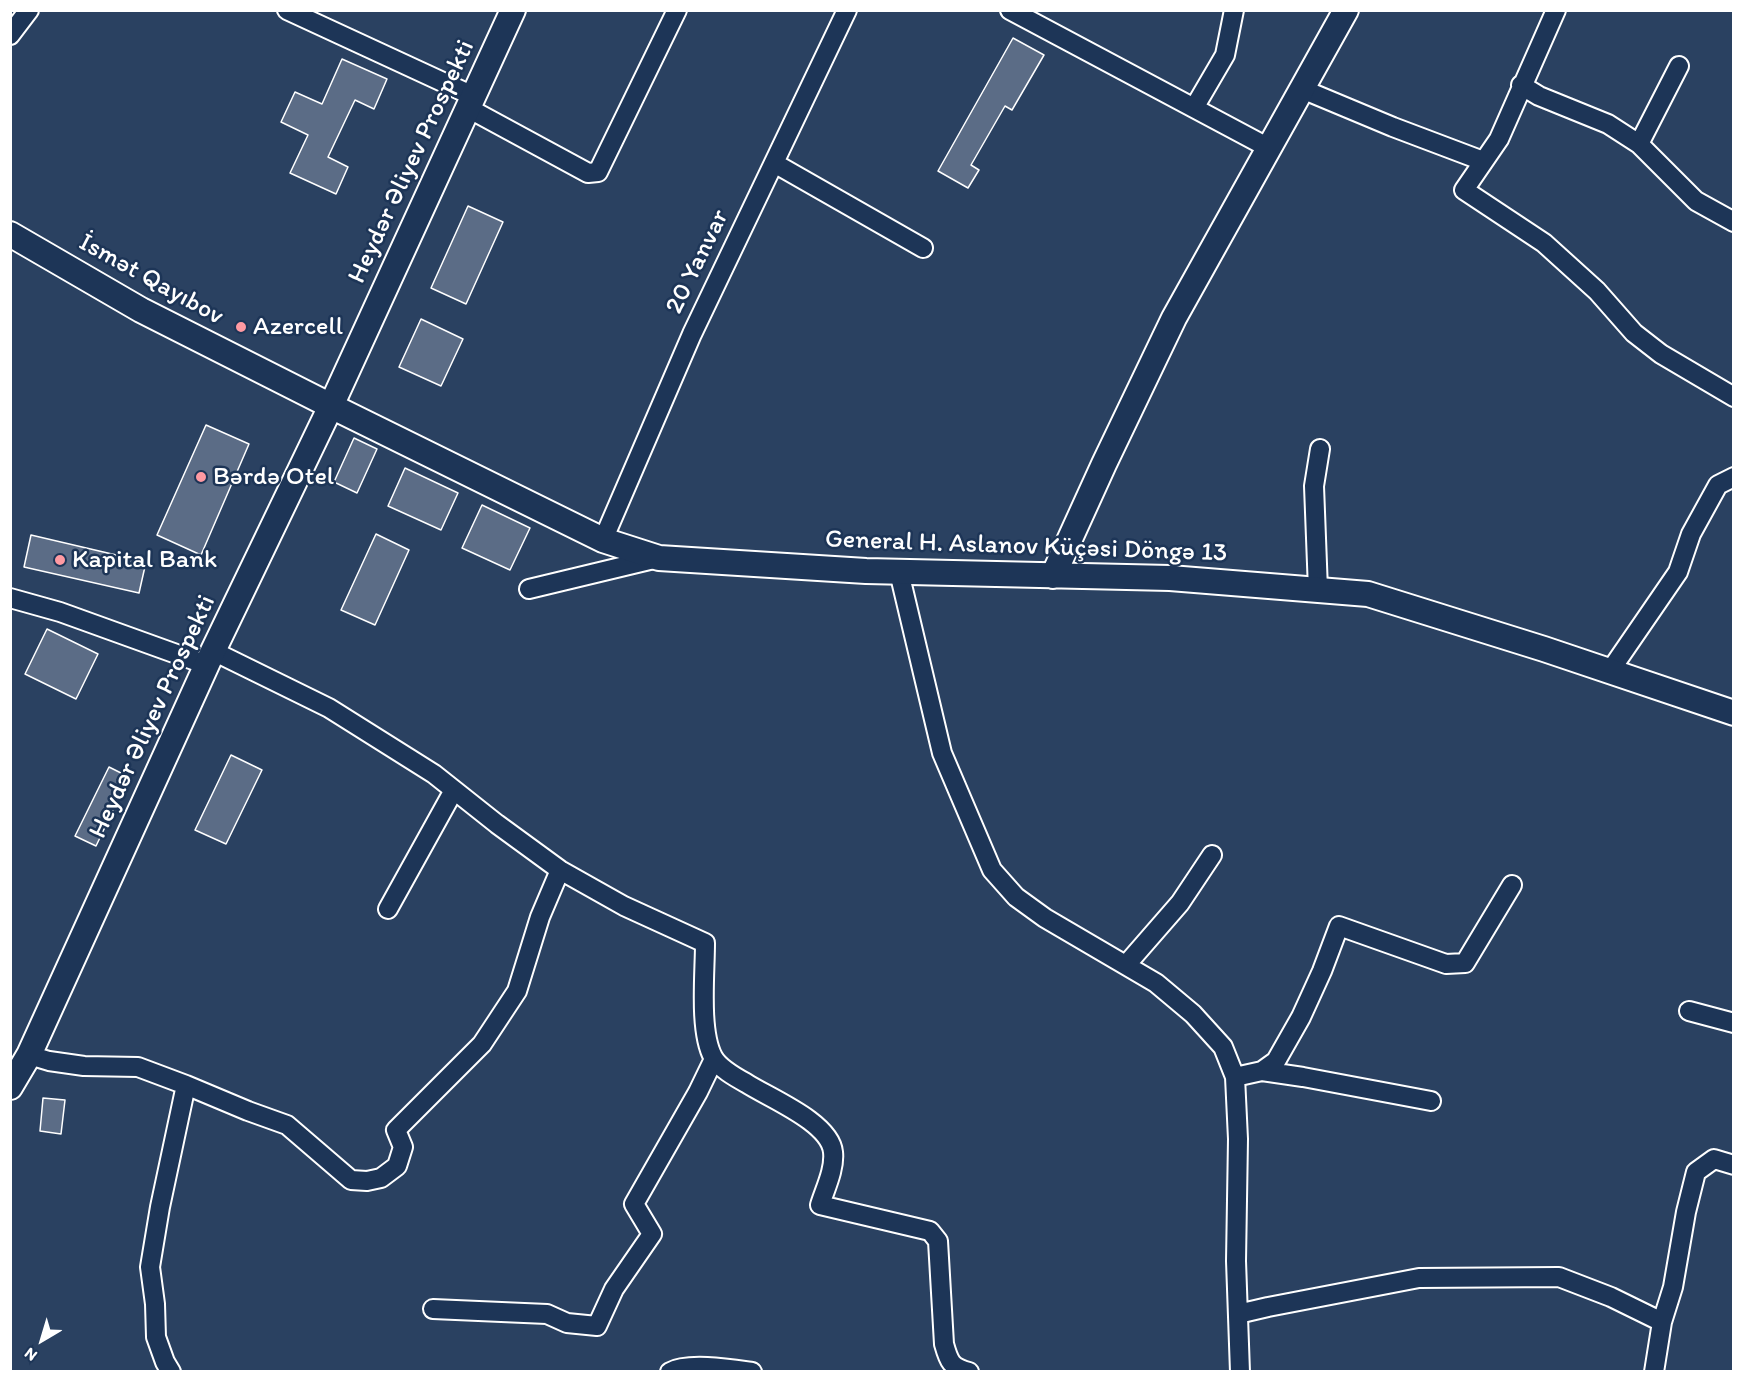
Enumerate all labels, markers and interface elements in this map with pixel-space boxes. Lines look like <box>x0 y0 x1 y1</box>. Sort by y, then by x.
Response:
street label: Heydər Əliyev Prospekti <box>342 35 482 289</box>
street label: 20 Yanvar <box>659 205 737 319</box>
street label: İsmət Qayıbov <box>73 227 229 333</box>
place label: Azercell <box>253 311 343 343</box>
marker: Azercell <box>234 320 248 334</box>
place label: Bərdə Otel <box>213 461 334 493</box>
marker: Bərdə Otel <box>194 470 208 484</box>
street label: General H. Aslanov Küçəsi Döngə 13 <box>824 524 1228 570</box>
place label: Kapital Bank <box>72 544 217 576</box>
marker: Kapital Bank <box>53 553 67 567</box>
street label: Heydər Əliyev Prospekti <box>83 590 223 844</box>
north arrow <box>12 1310 72 1370</box>
text: N <box>21 1344 41 1365</box>

